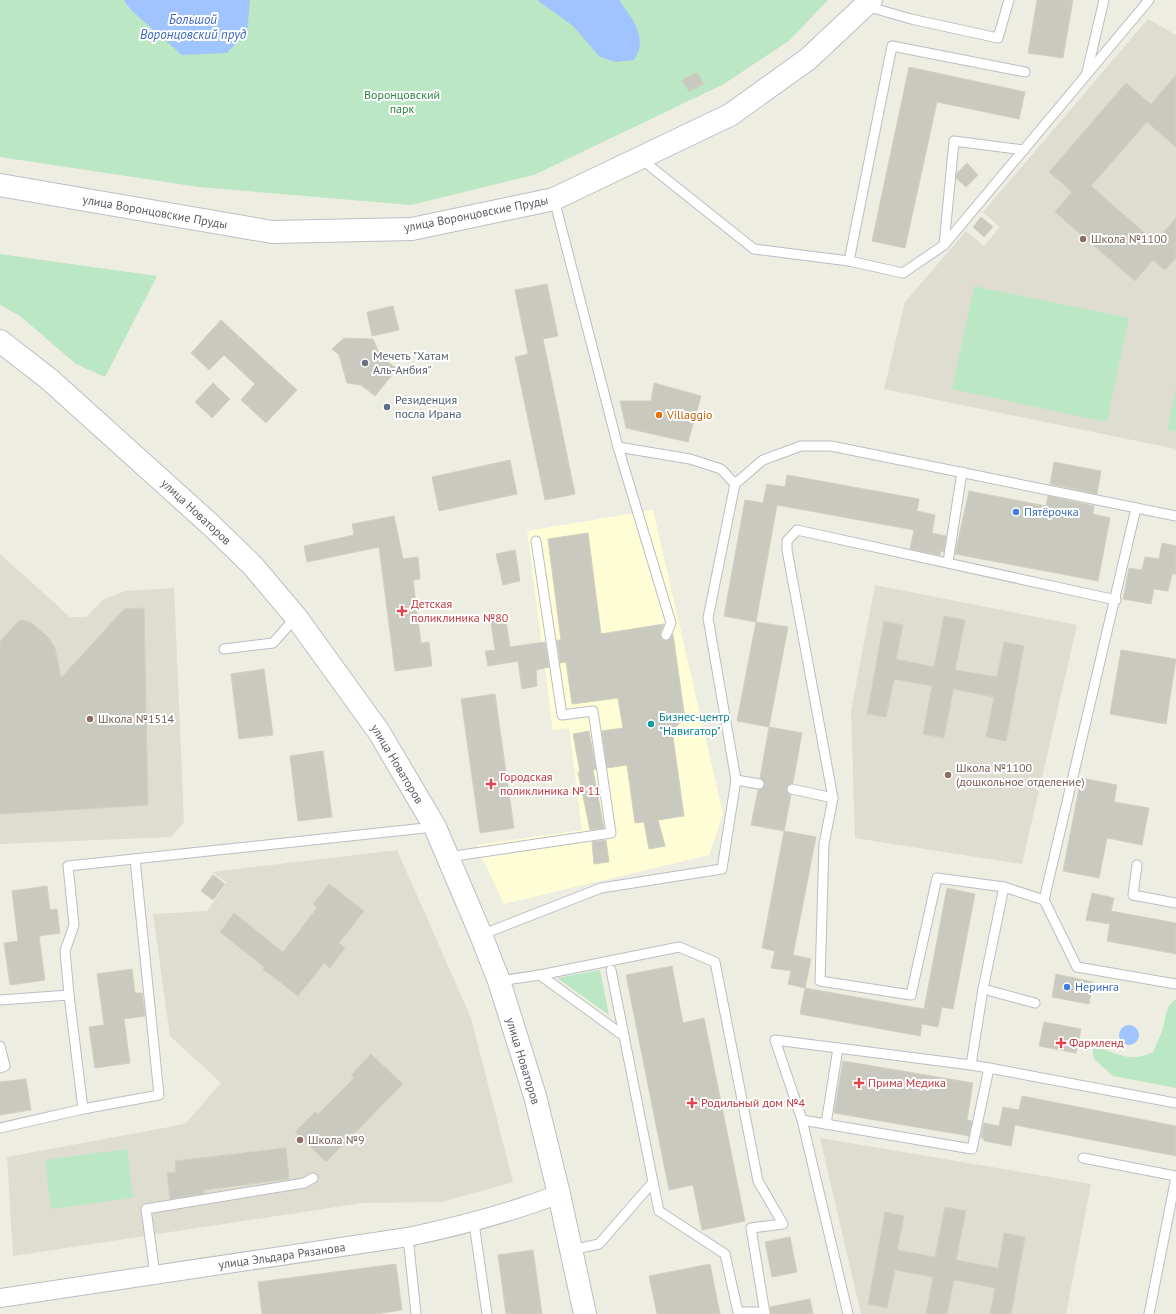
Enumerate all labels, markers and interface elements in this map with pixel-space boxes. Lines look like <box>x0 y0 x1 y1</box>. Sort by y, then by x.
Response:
water label: Большой Воронцовский пруд <box>140 11 247 43</box>
park label: Воронцовский парк <box>364 87 440 116</box>
street label: улица Воронцовские Пруды <box>82 191 229 232</box>
street label: улица Воронцовские Пруды <box>402 192 549 235</box>
place label: Школа №1100 <box>1091 231 1168 246</box>
marker: Школа №1100 <box>1078 234 1088 244</box>
place label: Мечеть "Хатам Аль-Анбия" <box>373 348 449 377</box>
marker: Мечеть "Хатам Аль-Анбия" <box>360 358 370 368</box>
place label: Резиденция посла Ирана <box>395 392 462 421</box>
marker: Резиденция посла Ирана <box>382 402 392 412</box>
place label: Villaggio <box>666 407 713 422</box>
marker: Villaggio <box>654 410 664 420</box>
street label: улица Новаторов <box>158 475 234 548</box>
place label: Пятёрочка <box>1024 504 1079 519</box>
marker: Пятёрочка <box>1011 507 1021 517</box>
place label: Детская поликлиника №80 <box>411 596 509 625</box>
marker: Детская поликлиника №80 <box>396 605 408 617</box>
place label: Бизнеc-центр "Навигатор" <box>659 709 730 738</box>
place label: Школа №1514 <box>98 711 175 726</box>
marker: Школа №1514 <box>85 714 95 724</box>
marker: Бизнеc-центр "Навигатор" <box>646 719 656 729</box>
street label: улица Новаторов <box>368 721 427 806</box>
place label: Школа №1100 (дошкольное отделение) <box>956 760 1085 789</box>
place label: Городская поликлиника № 11 <box>500 769 601 798</box>
marker: Школа №1100 (дошкольное отделение) <box>943 770 953 780</box>
marker: Городская поликлиника № 11 <box>485 778 497 790</box>
place label: Неринга <box>1075 979 1119 994</box>
marker: Неринга <box>1062 982 1072 992</box>
street label: улица Новаторов <box>503 1016 544 1106</box>
place label: Фармленд <box>1069 1035 1124 1050</box>
marker: Фармленд <box>1056 1038 1066 1048</box>
place label: Прима Медика <box>868 1075 946 1090</box>
marker: Прима Медика <box>853 1077 865 1089</box>
place label: Родильный дом №4 <box>701 1095 806 1110</box>
marker: Родильный дом №4 <box>686 1097 698 1109</box>
place label: Школа №9 <box>308 1132 365 1147</box>
marker: Школа №9 <box>295 1135 305 1145</box>
street label: улица Эльдара Рязанова <box>217 1239 346 1272</box>

